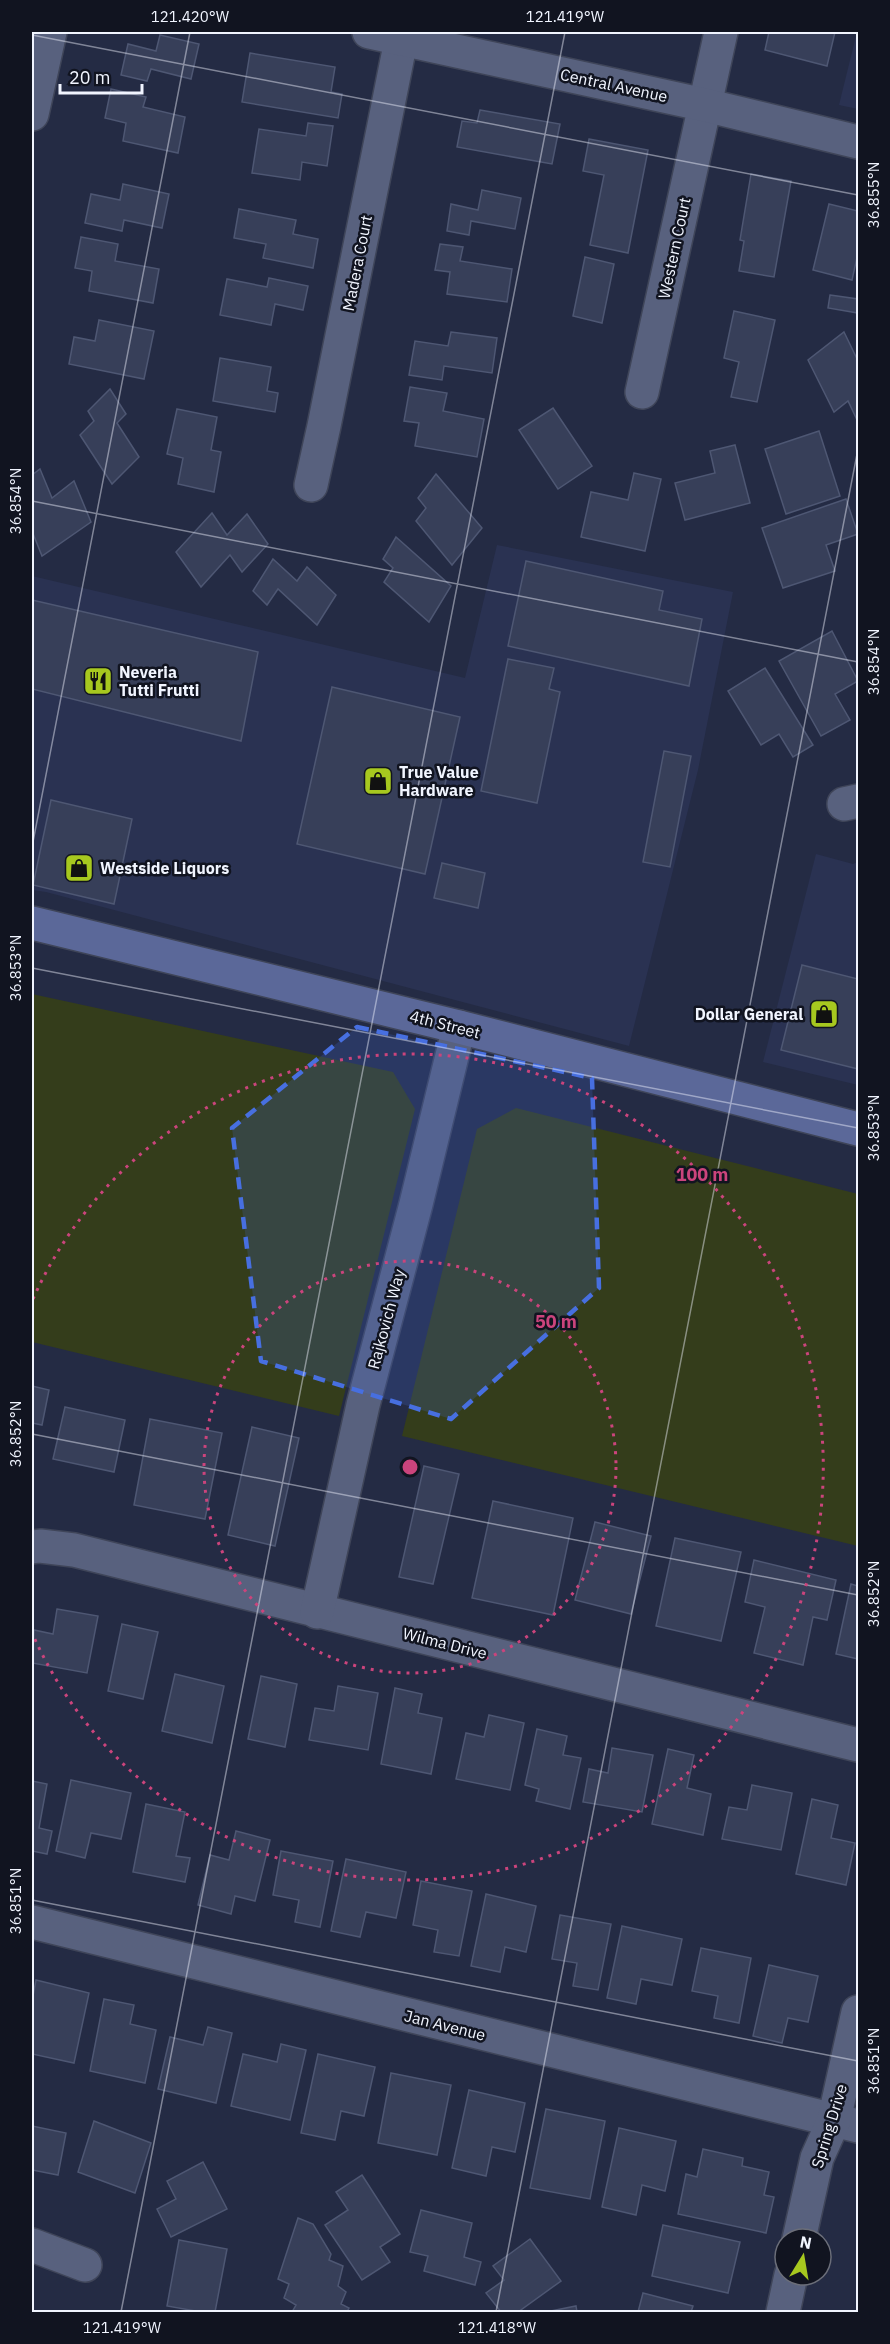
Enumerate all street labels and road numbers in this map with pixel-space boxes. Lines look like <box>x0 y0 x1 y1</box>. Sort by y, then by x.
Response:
street label: Central Avenue <box>558 64 670 106</box>
street label: Western Court <box>654 196 694 300</box>
street label: Madera Court <box>338 213 376 313</box>
street label: 4th Street <box>408 1006 482 1042</box>
street label: Rajkovich Way <box>363 1267 409 1371</box>
street label: Wilma Drive <box>401 1623 489 1663</box>
street label: Jan Avenue <box>402 2005 488 2045</box>
street label: Spring Drive <box>807 2081 851 2170</box>

